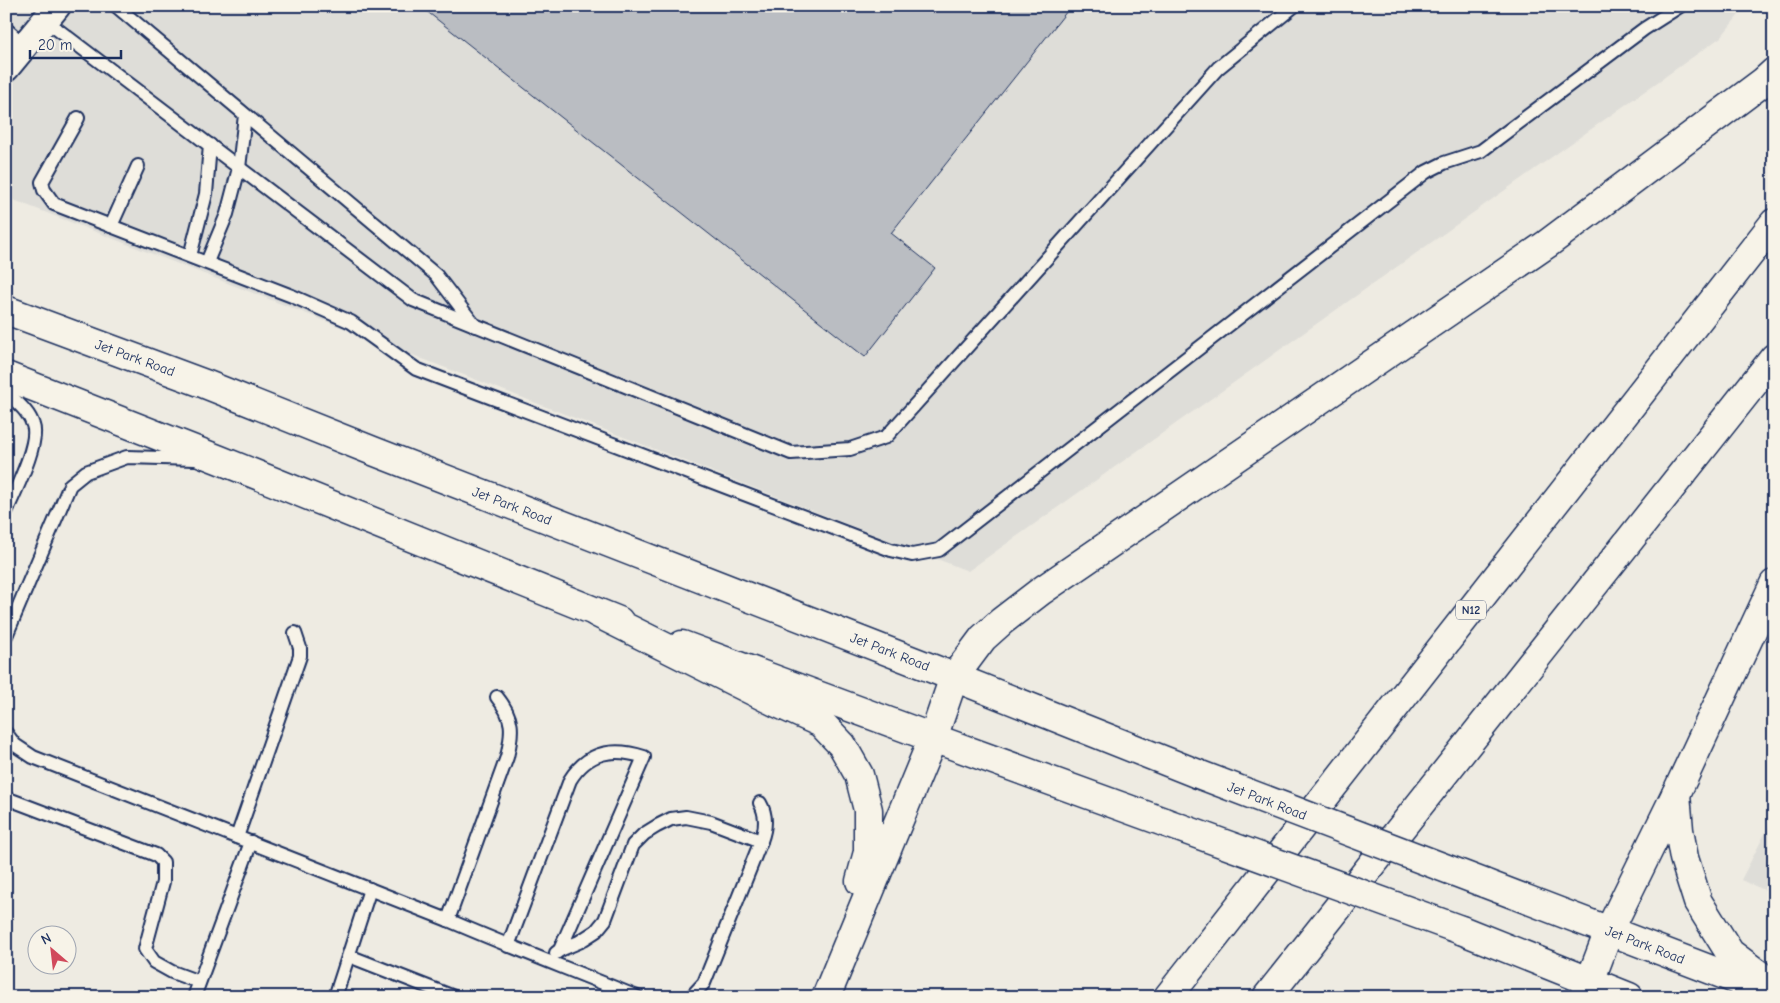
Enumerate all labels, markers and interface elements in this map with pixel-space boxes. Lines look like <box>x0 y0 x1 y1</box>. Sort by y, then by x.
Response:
scale bar <box>30 28 121 60</box>
text: 20 m <box>38 36 72 54</box>
street label: Jet Park Road <box>93 336 177 380</box>
street label: Jet Park Road <box>470 483 554 529</box>
road number: N12 <box>1456 600 1486 620</box>
street label: Jet Park Road <box>848 629 932 675</box>
street label: Jet Park Road <box>1225 778 1309 824</box>
street label: Jet Park Road <box>1603 922 1687 968</box>
north arrow <box>28 926 78 976</box>
text: N <box>38 929 54 949</box>

